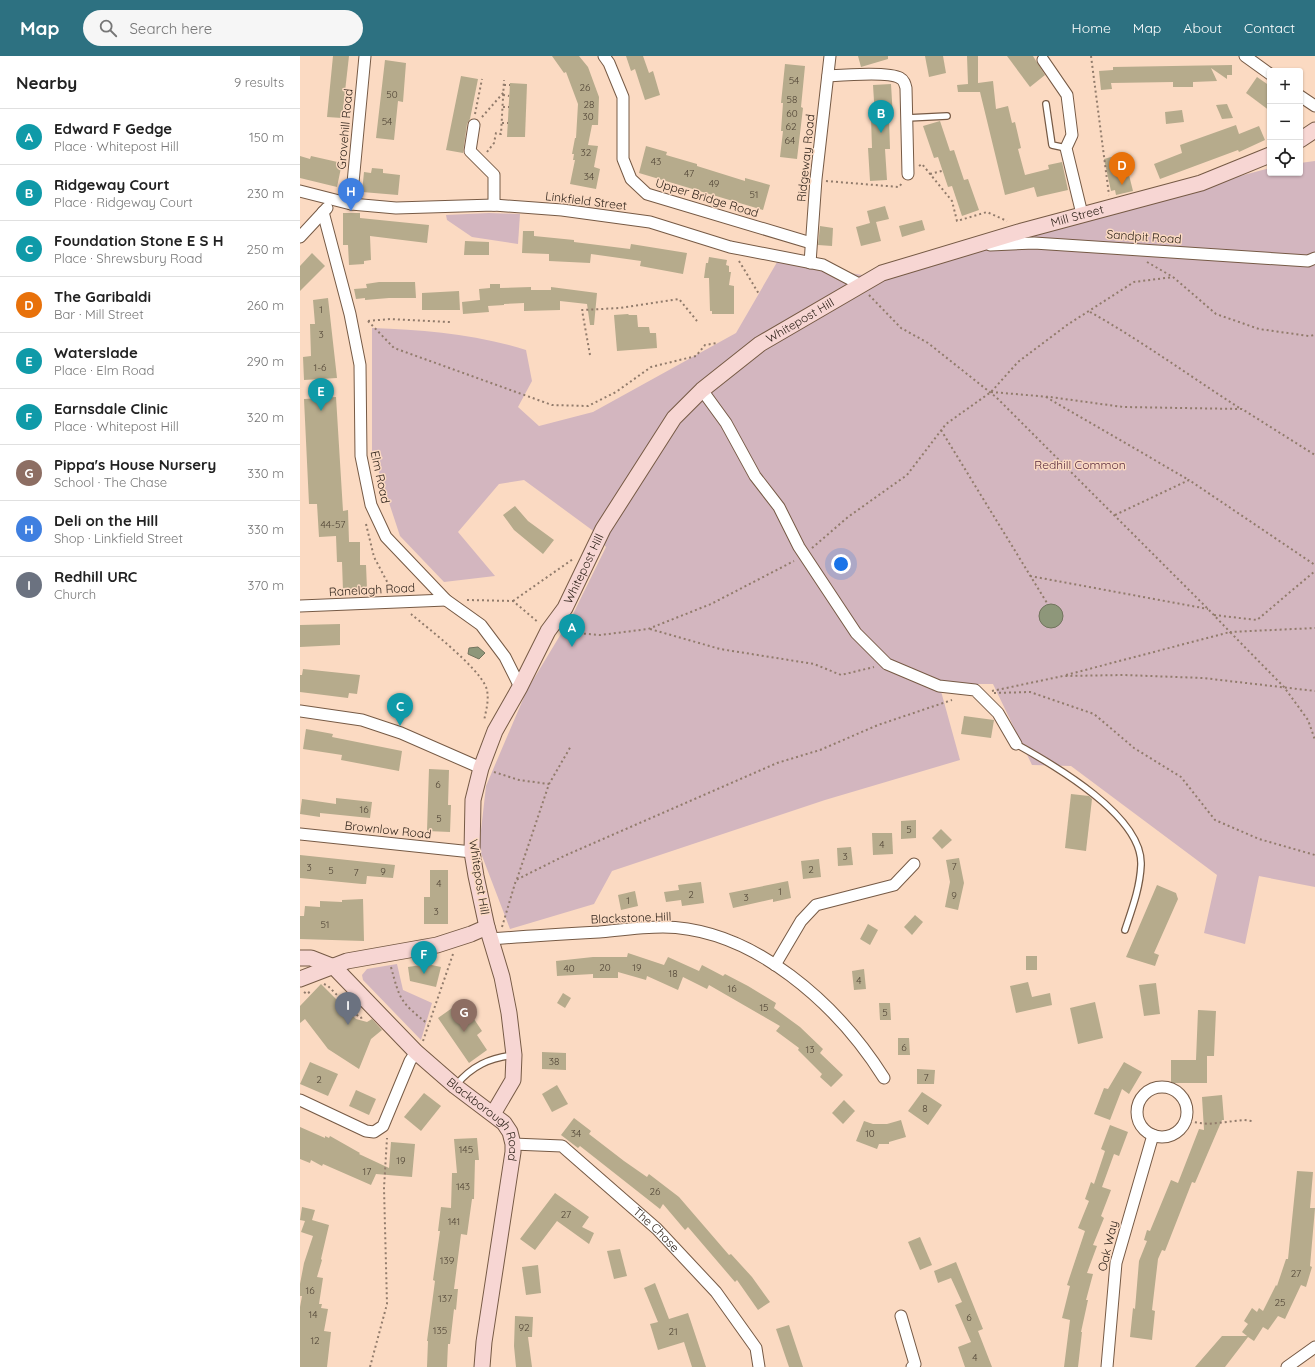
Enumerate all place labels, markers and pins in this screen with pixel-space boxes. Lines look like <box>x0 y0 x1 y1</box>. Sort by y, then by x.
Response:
pin: B <box>868 100 894 133</box>
pin: D <box>1109 152 1135 185</box>
pin: H <box>338 178 364 211</box>
pin: E <box>308 378 334 411</box>
pin: A <box>559 614 585 647</box>
pin: C <box>387 693 413 726</box>
pin: F <box>411 941 437 974</box>
pin: I <box>335 992 361 1025</box>
pin: G <box>451 999 477 1032</box>

